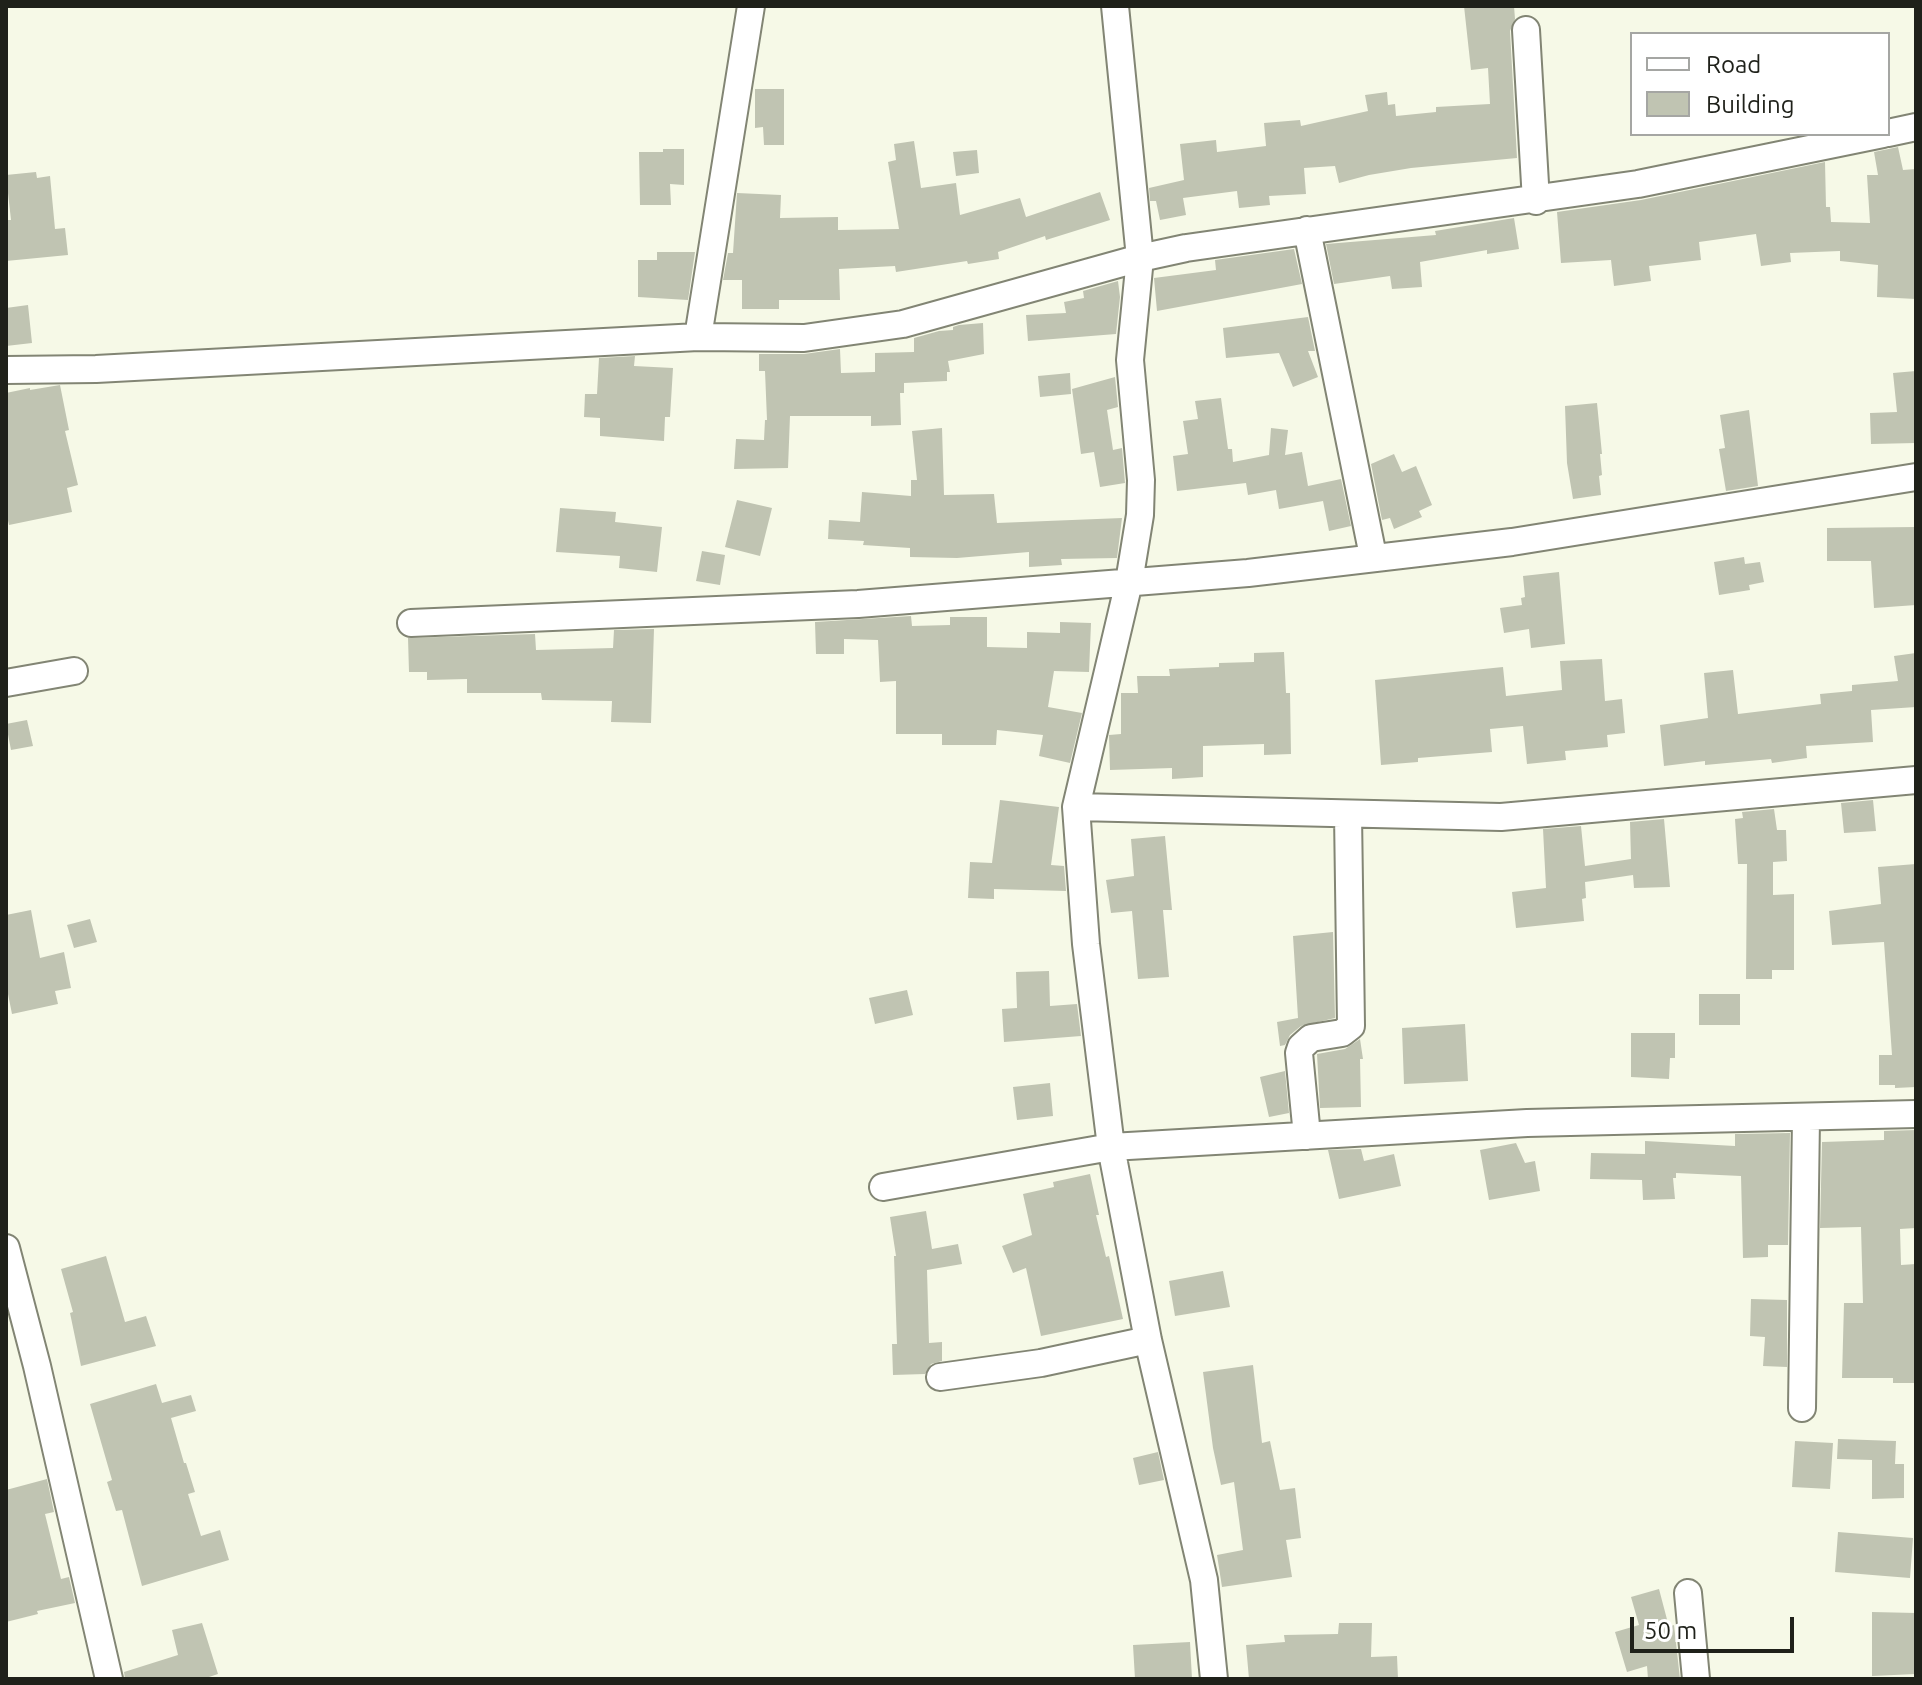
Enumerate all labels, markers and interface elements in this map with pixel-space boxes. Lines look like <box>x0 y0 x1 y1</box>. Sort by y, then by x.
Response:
legend <box>1630 32 1890 136</box>
text: Road <box>1706 51 1761 78</box>
text: Building <box>1706 91 1794 118</box>
scale bar <box>1634 1601 1798 1651</box>
text: 50 m <box>1644 1617 1697 1644</box>

